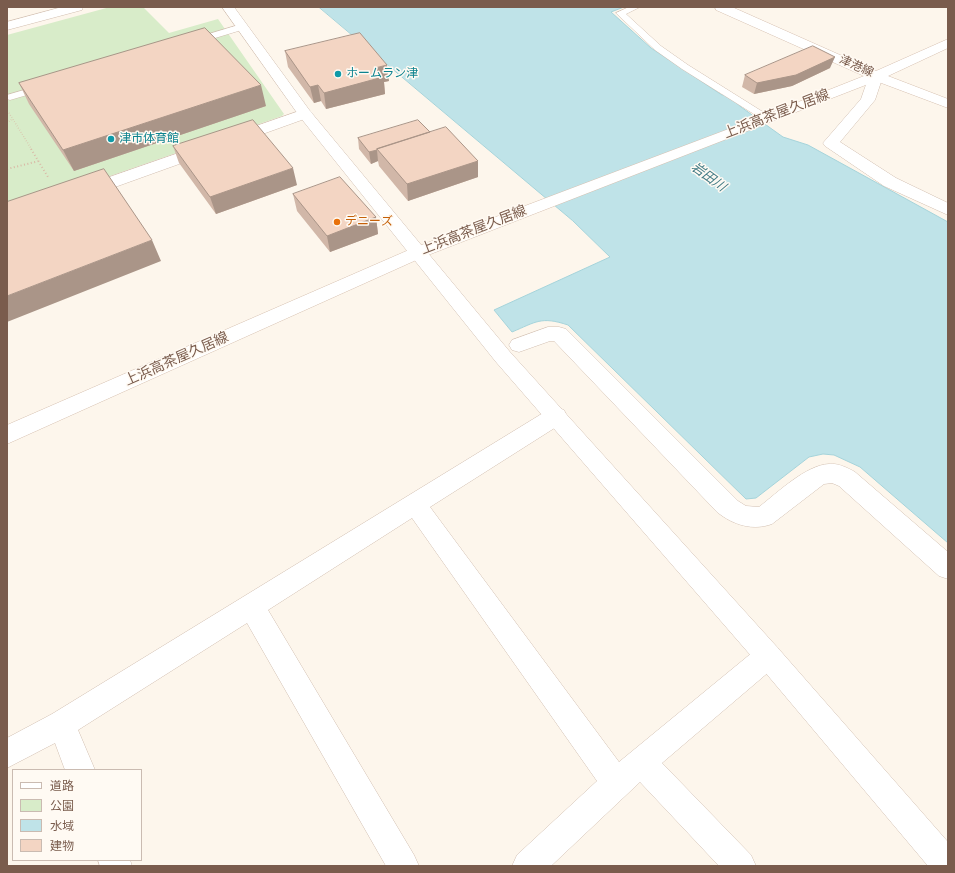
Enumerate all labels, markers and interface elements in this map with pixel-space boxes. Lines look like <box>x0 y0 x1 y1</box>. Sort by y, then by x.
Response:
street label: 津港線 <box>837 53 875 81</box>
place label: ホームラン津 <box>346 67 418 81</box>
marker: ホームラン津 <box>333 69 343 79</box>
street label: 上浜高茶屋久居線 <box>722 87 832 143</box>
place label: 津市体育館 <box>119 132 179 146</box>
marker: 津市体育館 <box>106 134 116 144</box>
water label: 岩田川 <box>688 160 728 196</box>
street label: 上浜高茶屋久居線 <box>419 203 529 259</box>
place label: デニーズ <box>345 215 393 229</box>
marker: デニーズ <box>332 217 342 227</box>
street label: 上浜高茶屋久居線 <box>122 330 232 390</box>
legend <box>12 769 142 861</box>
text: 道路 <box>50 778 74 795</box>
text: 公園 <box>50 798 74 815</box>
text: 水域 <box>50 818 74 835</box>
text: 建物 <box>50 838 74 855</box>

